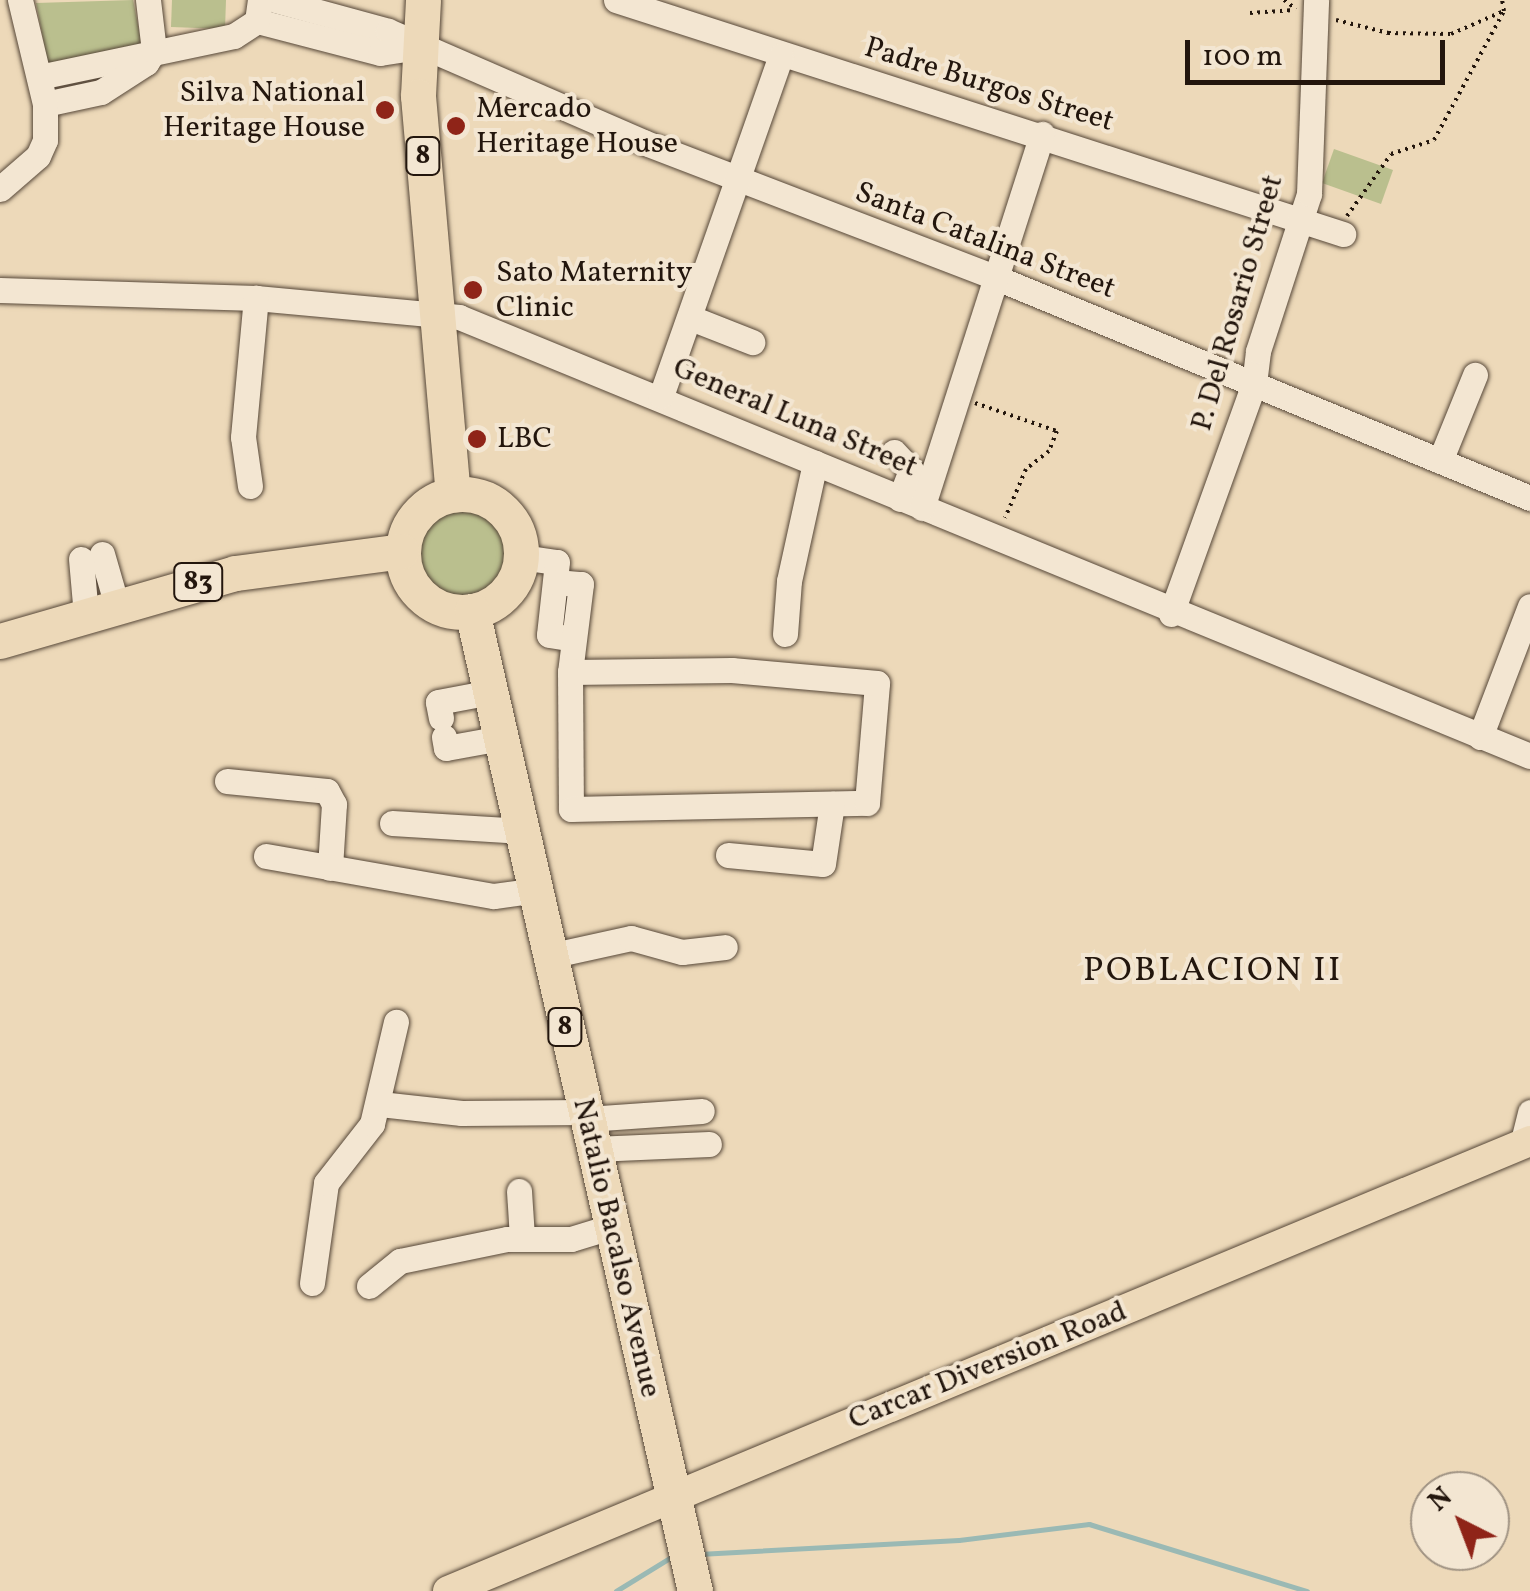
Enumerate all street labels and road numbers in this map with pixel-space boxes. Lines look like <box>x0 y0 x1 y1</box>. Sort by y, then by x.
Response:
street label: Padre Burgos Street <box>860 30 1118 140</box>
road number: 8 <box>403 133 443 179</box>
street label: P. Del Rosario Street <box>1184 171 1292 435</box>
street label: Santa Catalina Street <box>850 175 1120 307</box>
street label: General Luna Street <box>667 350 923 486</box>
road number: 83 <box>173 559 223 605</box>
road number: 8 <box>545 1004 585 1050</box>
street label: Natalio Bacalso Avenue <box>564 1095 668 1401</box>
street label: Carcar Diversion Road <box>844 1294 1132 1438</box>

